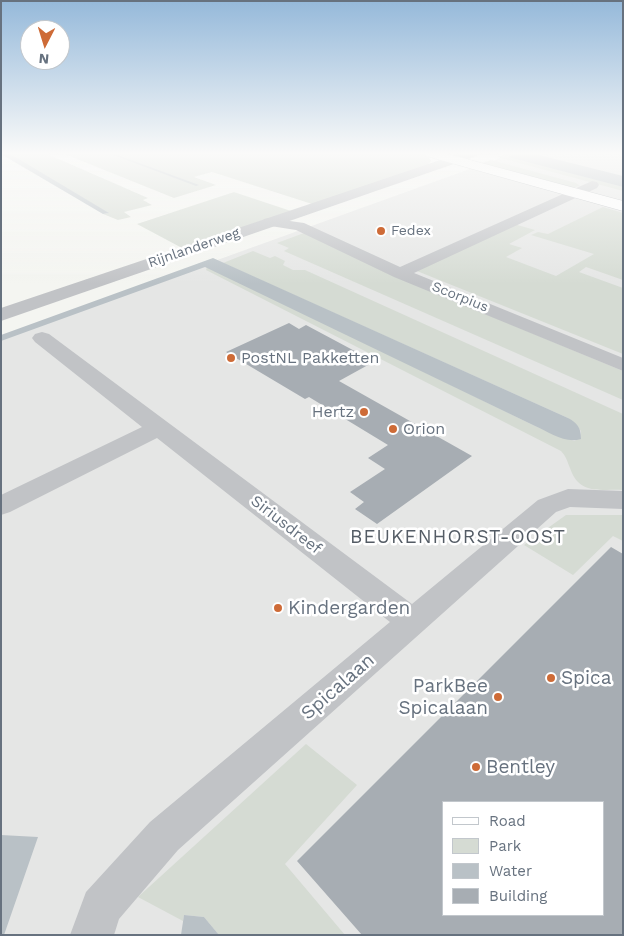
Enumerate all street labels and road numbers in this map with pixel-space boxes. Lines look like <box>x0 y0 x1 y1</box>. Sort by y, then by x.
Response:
street label: Rijnlanderweg <box>146 224 242 272</box>
street label: Scorpius <box>429 278 491 316</box>
street label: Siriusdreef <box>247 491 325 559</box>
street label: Spicalaan <box>297 649 379 725</box>

